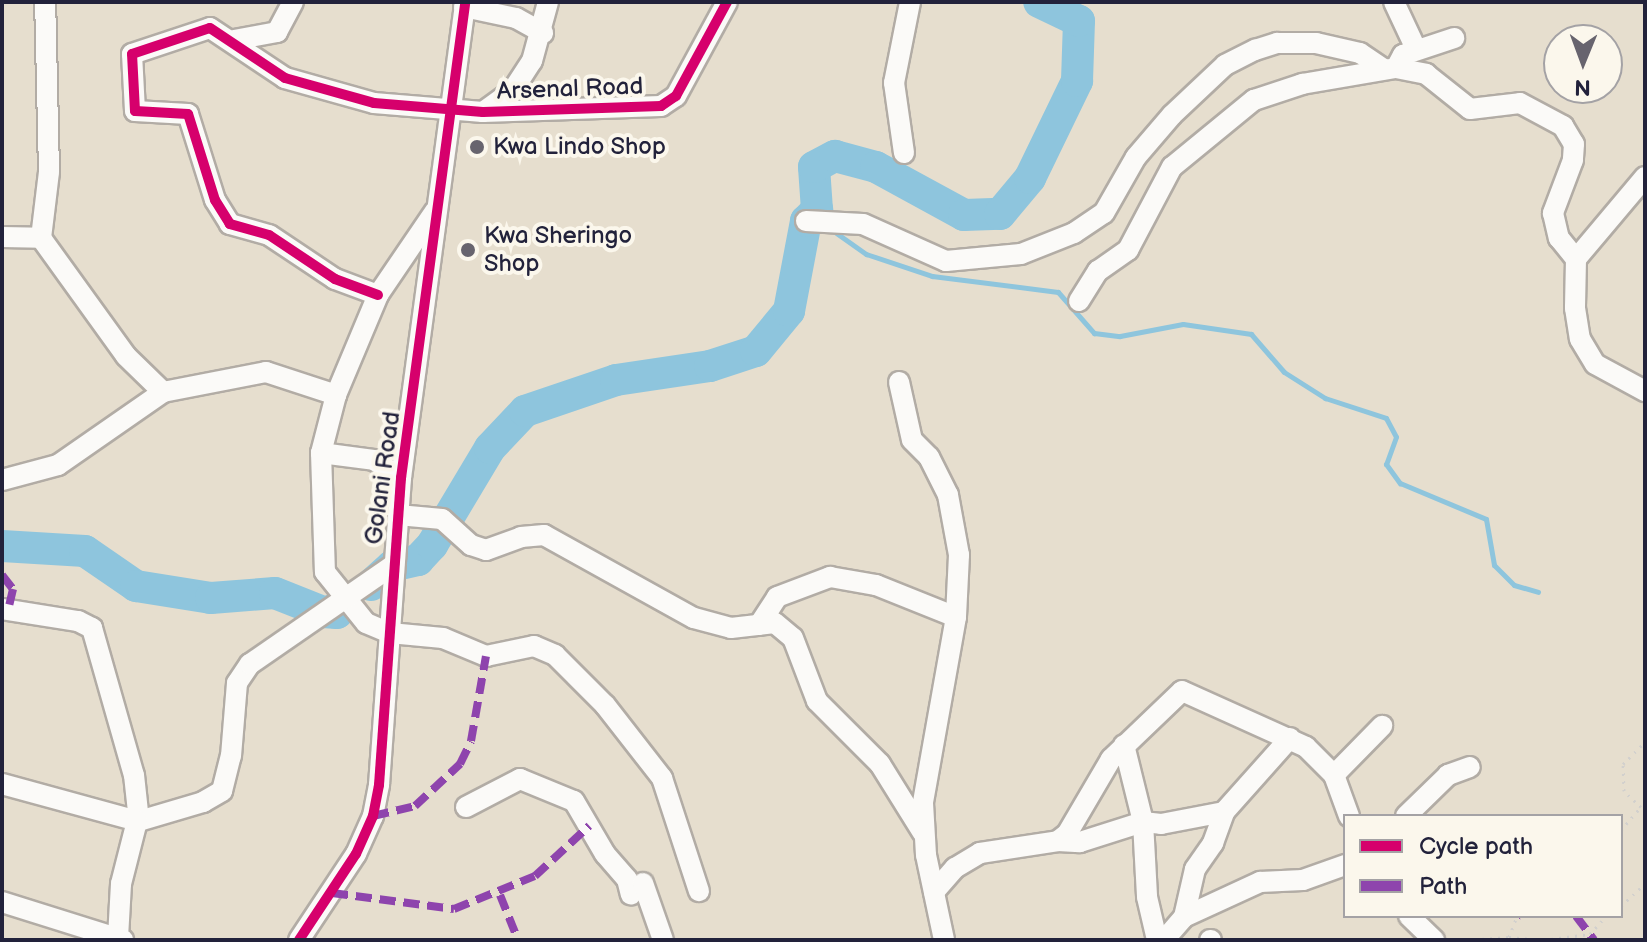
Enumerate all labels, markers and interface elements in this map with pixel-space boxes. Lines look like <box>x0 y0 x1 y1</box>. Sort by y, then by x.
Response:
north arrow <box>1543 24 1623 104</box>
street label: Arsenal Road <box>496 72 644 106</box>
text: N <box>1574 73 1591 100</box>
place label: Kwa Lindo Shop <box>493 133 666 161</box>
marker: Kwa Lindo Shop <box>468 138 486 156</box>
place label: Kwa Sheringo Shop <box>484 222 632 278</box>
marker: Kwa Sheringo Shop <box>459 241 477 259</box>
street label: Golani Road <box>359 410 407 546</box>
legend <box>1343 814 1623 918</box>
text: Cycle path <box>1419 832 1533 861</box>
text: Path <box>1419 872 1467 901</box>

